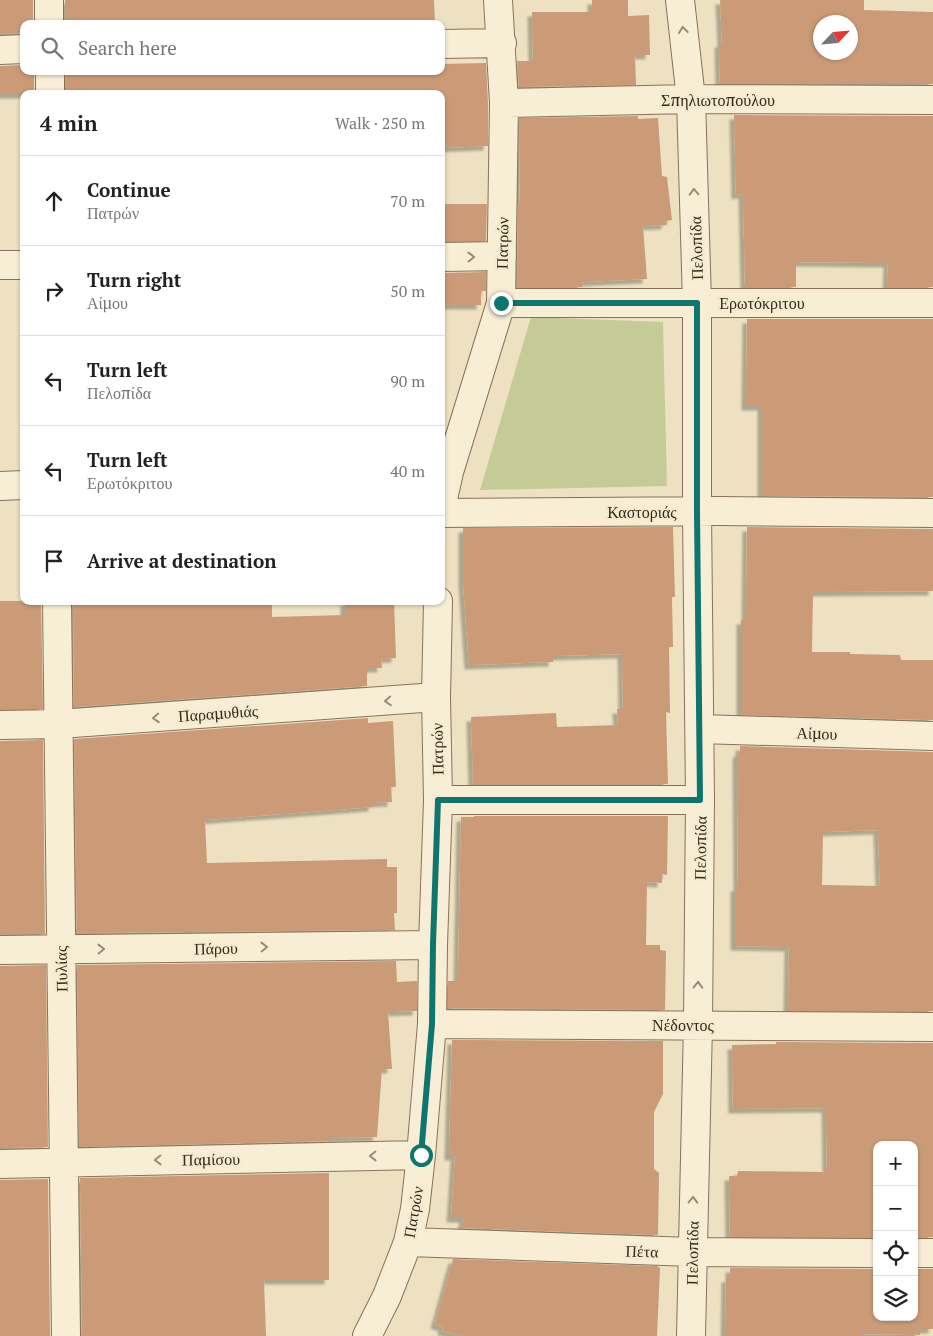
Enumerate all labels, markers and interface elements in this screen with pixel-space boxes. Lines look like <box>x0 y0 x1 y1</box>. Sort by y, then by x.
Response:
north arrow <box>813 15 858 60</box>
search box <box>20 20 445 75</box>
one-way arrow <box>678 26 689 34</box>
icon: search <box>38 34 66 62</box>
text: Search here <box>78 35 177 60</box>
street label: Σπηλιωτοπούλου <box>661 89 775 111</box>
text: 4 min <box>40 109 97 137</box>
text: Walk · 250 m <box>335 112 425 134</box>
text: Continue <box>87 177 171 202</box>
icon: ahead <box>40 187 68 215</box>
one-way arrow <box>689 188 699 196</box>
text: 70 m <box>390 190 425 212</box>
text: Πατρών <box>87 202 139 224</box>
street label: Πελοπίδα <box>684 215 708 280</box>
street label: Πατρών <box>491 217 513 269</box>
one-way arrow <box>468 252 476 262</box>
text: Turn right <box>87 267 181 292</box>
icon: right <box>40 277 68 305</box>
text: 50 m <box>390 280 425 302</box>
text: Αίμου <box>87 292 128 314</box>
route end <box>490 292 513 315</box>
street label: Ερωτόκριτου <box>719 292 805 314</box>
text: Turn left <box>87 357 168 382</box>
icon: left <box>40 367 68 395</box>
text: 90 m <box>390 370 425 392</box>
text: Πελοπίδα <box>87 382 151 404</box>
text: Turn left <box>87 447 168 472</box>
icon: left <box>40 457 68 485</box>
text: 40 m <box>390 460 425 482</box>
text: Ερωτόκριτου <box>87 472 172 494</box>
street label: Καστοριάς <box>607 501 677 523</box>
icon: arrive <box>40 547 68 575</box>
text: Arrive at destination <box>87 548 276 573</box>
one-way arrow <box>384 695 392 706</box>
street label: Παραμυθιάς <box>177 699 259 727</box>
one-way arrow <box>152 712 160 723</box>
street label: Αίμου <box>796 721 838 745</box>
street label: Πατρών <box>426 723 448 775</box>
street label: Πελοπίδα <box>688 815 712 880</box>
street label: Πάρου <box>194 937 238 959</box>
one-way arrow <box>260 942 268 952</box>
one-way arrow <box>98 944 105 954</box>
street label: Πυλίας <box>50 945 72 992</box>
one-way arrow <box>693 981 703 988</box>
street label: Νέδοντος <box>652 1014 715 1036</box>
map controls <box>873 1141 918 1321</box>
button: + <box>873 1141 918 1186</box>
route start <box>410 1144 433 1167</box>
street label: Παμίσου <box>182 1147 240 1171</box>
one-way arrow <box>368 1150 376 1161</box>
one-way arrow <box>153 1155 161 1166</box>
street label: Πατρών <box>398 1184 428 1240</box>
button: − <box>873 1186 918 1231</box>
one-way arrow <box>688 1196 699 1204</box>
street label: Πελοπίδα <box>680 1220 704 1285</box>
button: locate <box>873 1231 918 1276</box>
street label: Πέτα <box>625 1239 660 1263</box>
button: layers <box>873 1276 918 1321</box>

